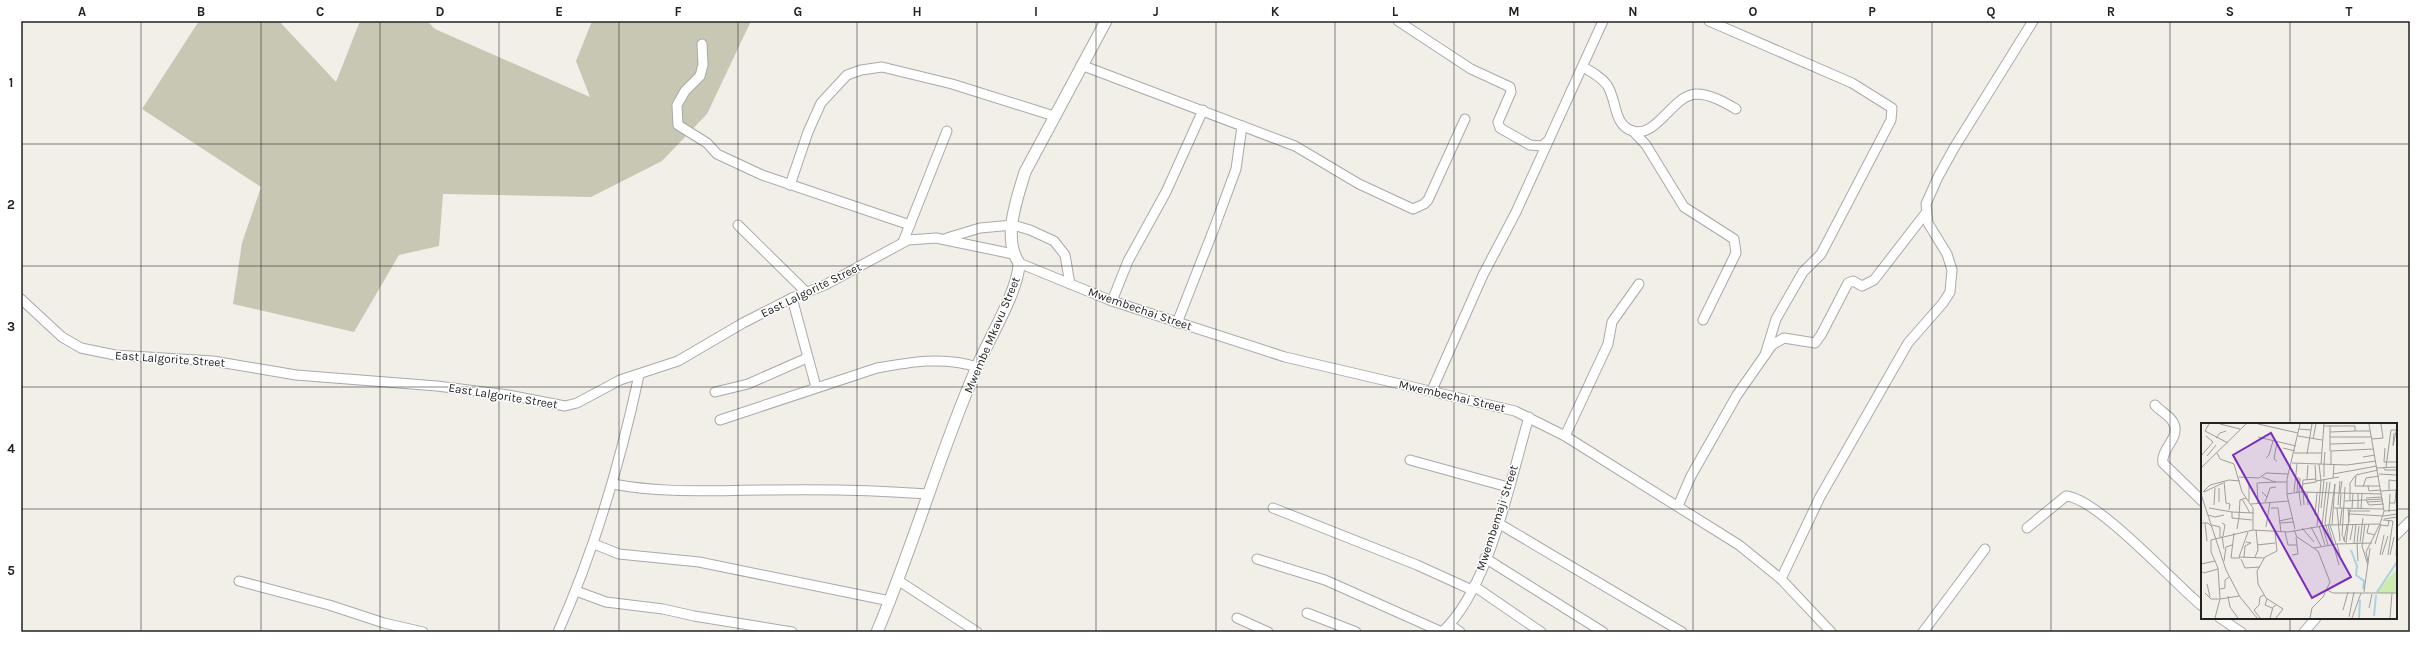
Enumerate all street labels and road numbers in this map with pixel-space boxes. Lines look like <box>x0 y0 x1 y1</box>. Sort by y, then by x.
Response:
street label: East Lalgorite Street <box>758 259 864 320</box>
street label: Mwembe Mkavu Street <box>961 274 1023 395</box>
street label: Mwembechai Street <box>1086 285 1194 334</box>
street label: East Lalgorite Street <box>114 348 226 370</box>
street label: Mwembechai Street <box>1397 377 1507 415</box>
street label: East Lalgorite Street <box>447 380 559 412</box>
street label: Mwembemaji Street <box>1473 463 1521 573</box>

